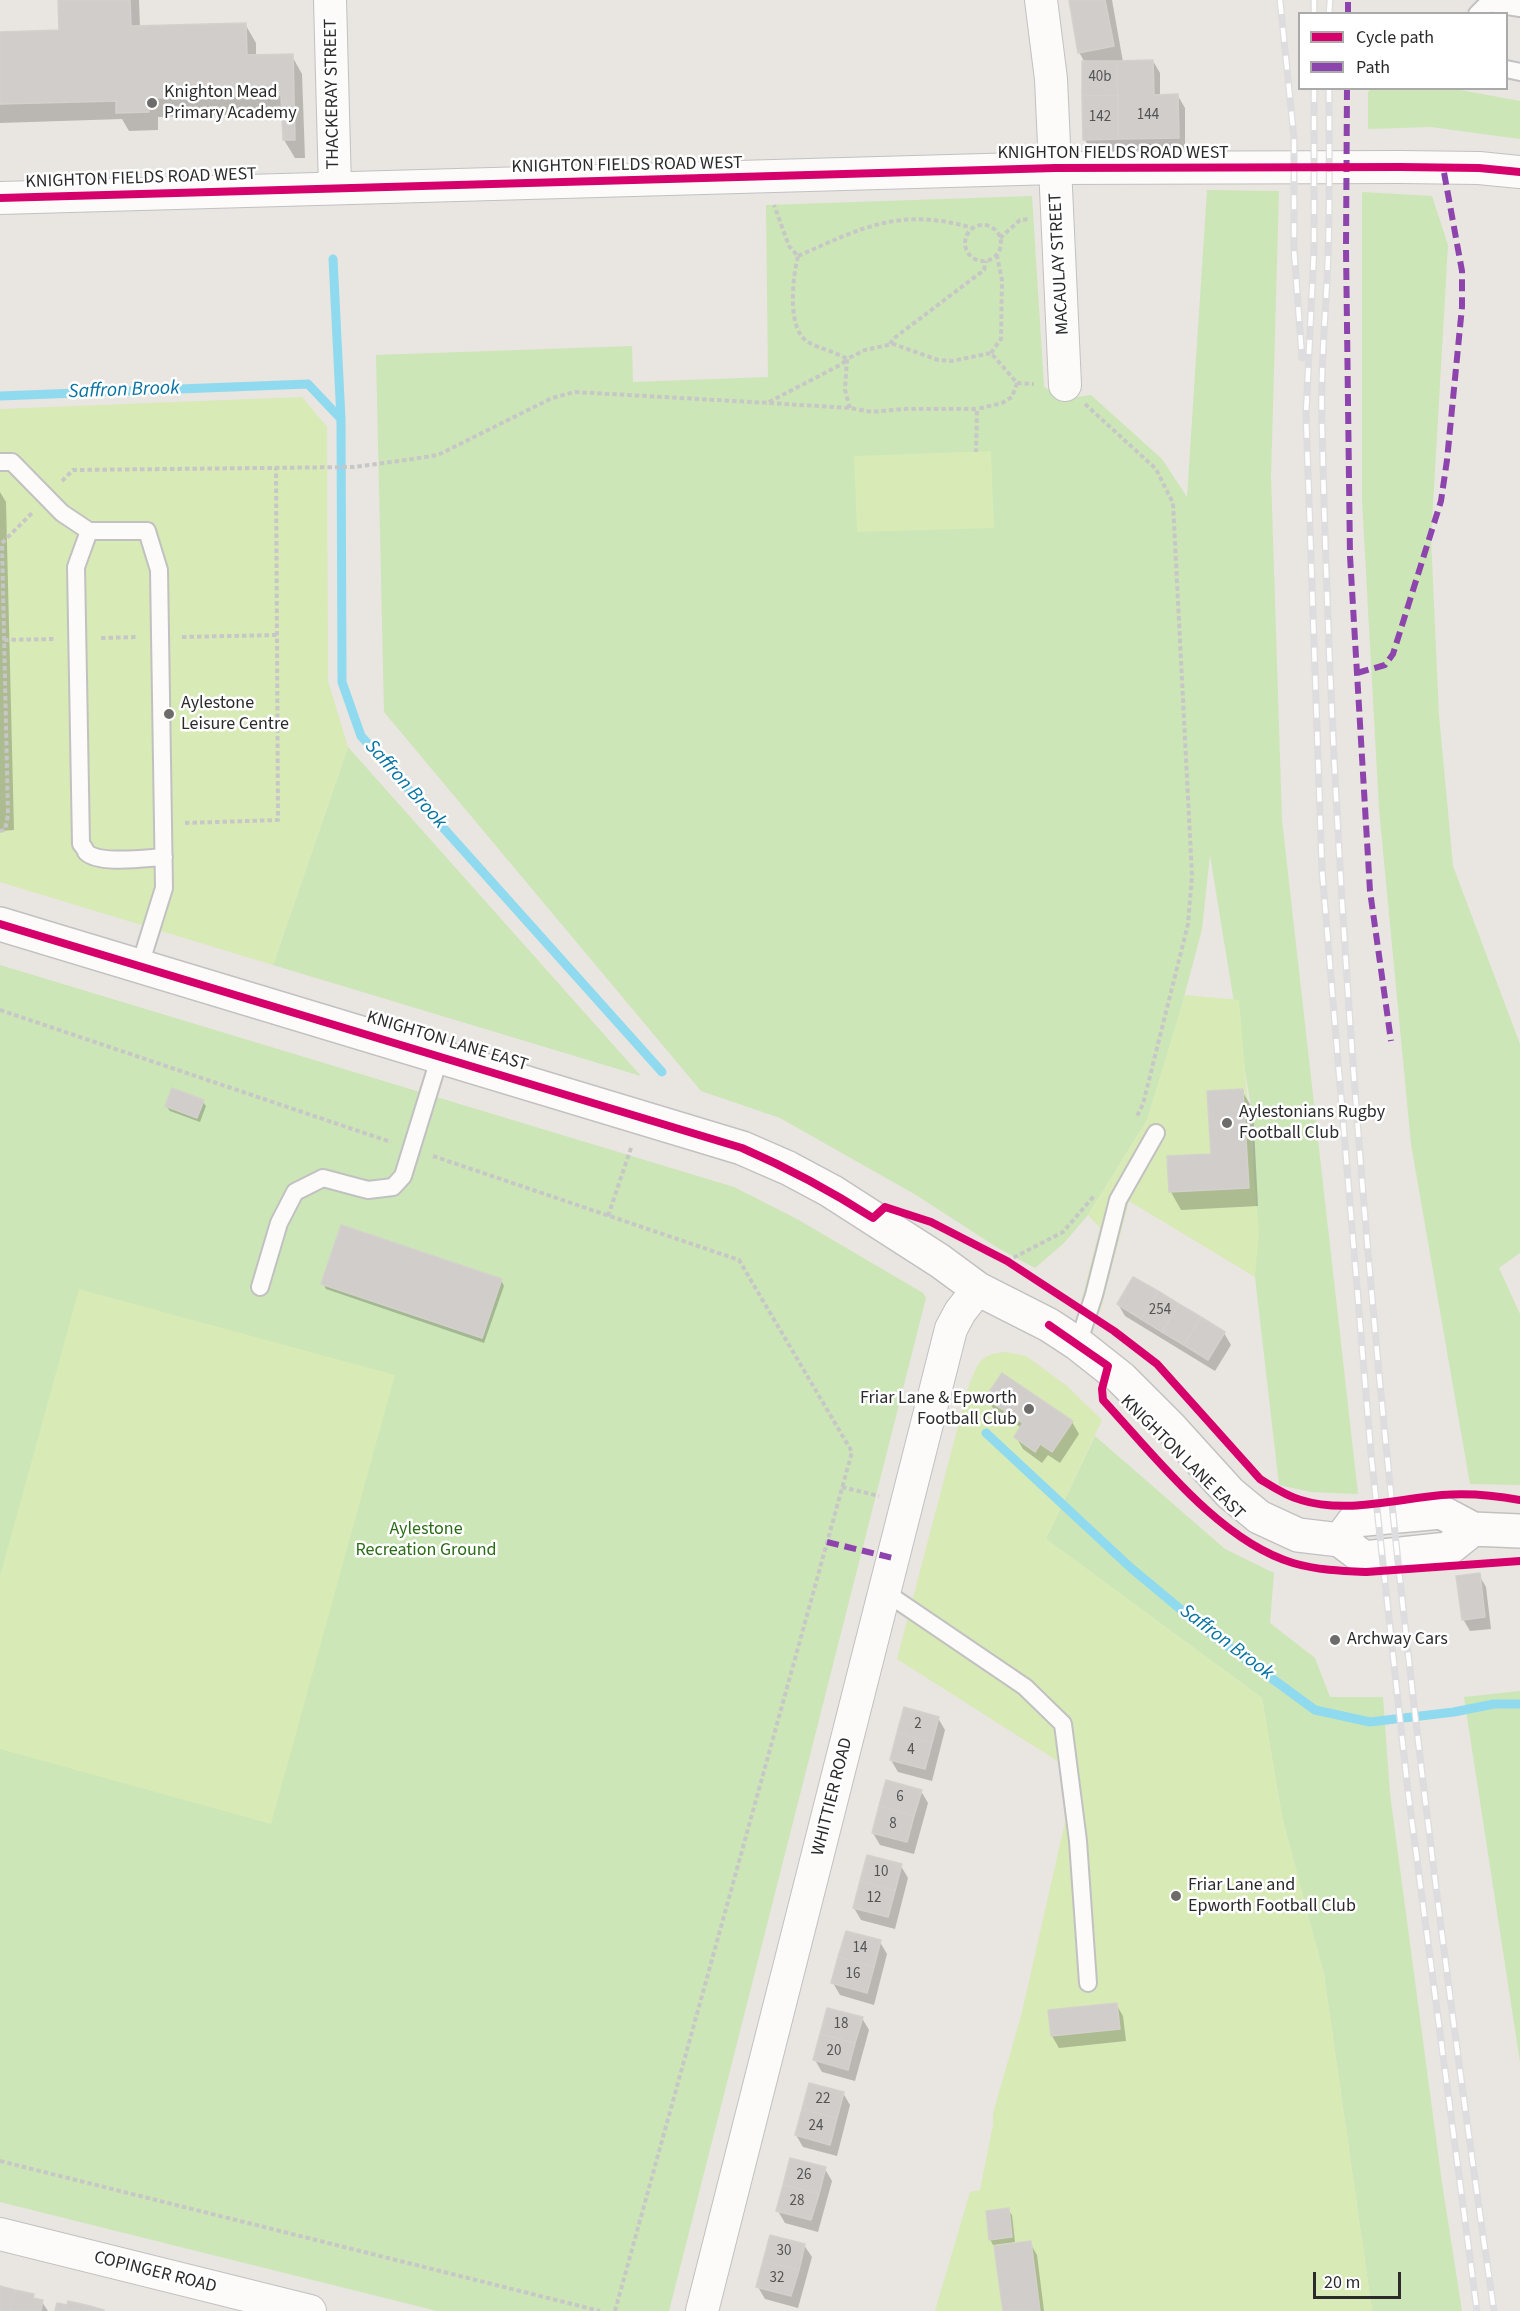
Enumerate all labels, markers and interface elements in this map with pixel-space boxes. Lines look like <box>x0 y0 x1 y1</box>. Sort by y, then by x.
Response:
legend <box>1298 12 1508 90</box>
street label: THACKERAY STREET <box>321 18 345 170</box>
text: Cycle path <box>1356 25 1434 50</box>
text: Path <box>1356 55 1390 80</box>
house number: 40b <box>1088 69 1112 87</box>
place label: Knighton Mead Primary Academy <box>164 82 297 124</box>
marker: Knighton Mead Primary Academy <box>145 96 159 110</box>
house number: 144 <box>1137 107 1159 125</box>
house number: 142 <box>1089 109 1111 127</box>
street label: KNIGHTON FIELDS ROAD WEST <box>997 143 1229 165</box>
street label: KNIGHTON FIELDS ROAD WEST <box>511 153 743 179</box>
street label: KNIGHTON FIELDS ROAD WEST <box>25 164 257 194</box>
street label: MACAULAY STREET <box>1045 192 1075 336</box>
water label: Saffron Brook <box>68 377 180 405</box>
place label: Aylestone Leisure Centre <box>181 693 289 736</box>
marker: Aylestone Leisure Centre <box>162 707 176 721</box>
water label: Saffron Brook <box>359 736 451 834</box>
street label: KNIGHTON LANE EAST <box>364 1007 530 1077</box>
place label: Aylestonians Rugby Football Club <box>1239 1102 1385 1144</box>
marker: Aylestonians Rugby Football Club <box>1220 1116 1234 1130</box>
house number: 254 <box>1149 1302 1171 1320</box>
place label: Friar Lane & Epworth Football Club <box>860 1388 1017 1430</box>
street label: KNIGHTON LANE EAST <box>1115 1391 1249 1525</box>
marker: Friar Lane & Epworth Football Club <box>1022 1402 1036 1416</box>
park label: Aylestone Recreation Ground <box>355 1519 497 1562</box>
water label: Saffron Brook <box>1174 1600 1278 1686</box>
place label: Archway Cars <box>1347 1629 1448 1651</box>
marker: Archway Cars <box>1328 1633 1342 1647</box>
house number: 2 <box>914 1716 922 1734</box>
street label: WHITTIER ROAD <box>808 1736 858 1858</box>
house number: 4 <box>907 1742 915 1760</box>
house number: 6 <box>896 1789 904 1807</box>
house number: 8 <box>889 1816 897 1834</box>
house number: 10 <box>874 1864 888 1882</box>
place label: Friar Lane and Epworth Football Club <box>1188 1875 1356 1918</box>
marker: Friar Lane and Epworth Football Club <box>1169 1889 1183 1903</box>
house number: 12 <box>867 1890 881 1908</box>
house number: 14 <box>853 1940 867 1958</box>
house number: 16 <box>846 1966 860 1984</box>
house number: 18 <box>834 2016 848 2034</box>
house number: 20 <box>827 2043 841 2061</box>
house number: 22 <box>816 2091 830 2109</box>
house number: 24 <box>809 2118 823 2136</box>
house number: 26 <box>797 2167 811 2185</box>
house number: 28 <box>790 2193 804 2211</box>
house number: 30 <box>777 2243 791 2261</box>
street label: COPINGER ROAD <box>91 2247 219 2299</box>
scale bar <box>1316 2260 1404 2298</box>
house number: 32 <box>770 2270 784 2288</box>
text: 20 m <box>1324 2270 1360 2295</box>

